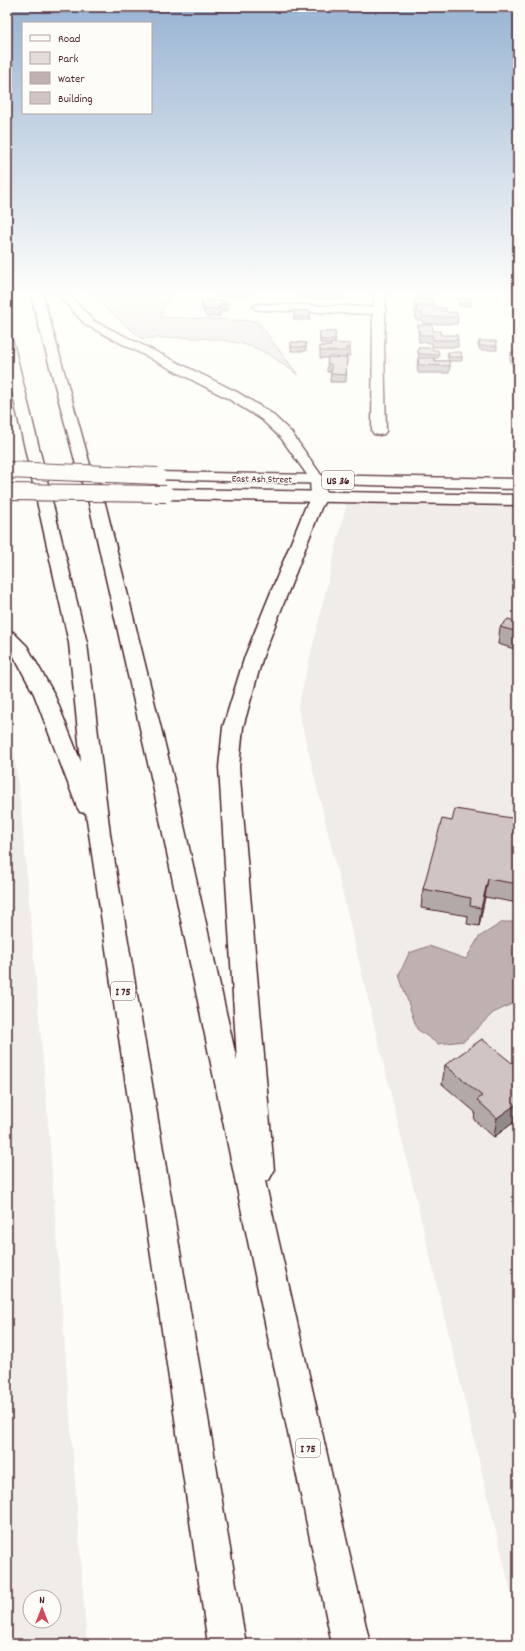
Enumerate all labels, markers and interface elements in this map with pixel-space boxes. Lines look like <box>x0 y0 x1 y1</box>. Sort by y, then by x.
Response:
legend <box>22 22 152 114</box>
text: Road <box>58 31 80 48</box>
text: Park <box>58 51 79 68</box>
text: Water <box>58 71 85 88</box>
text: Building <box>58 91 93 108</box>
road number: US 36 <box>322 471 354 489</box>
street label: East Ash Street <box>232 472 293 488</box>
road number: I 75 <box>111 982 135 1000</box>
road number: I 75 <box>296 1439 320 1457</box>
north arrow <box>22 1589 62 1629</box>
text: N <box>39 1593 45 1609</box>

